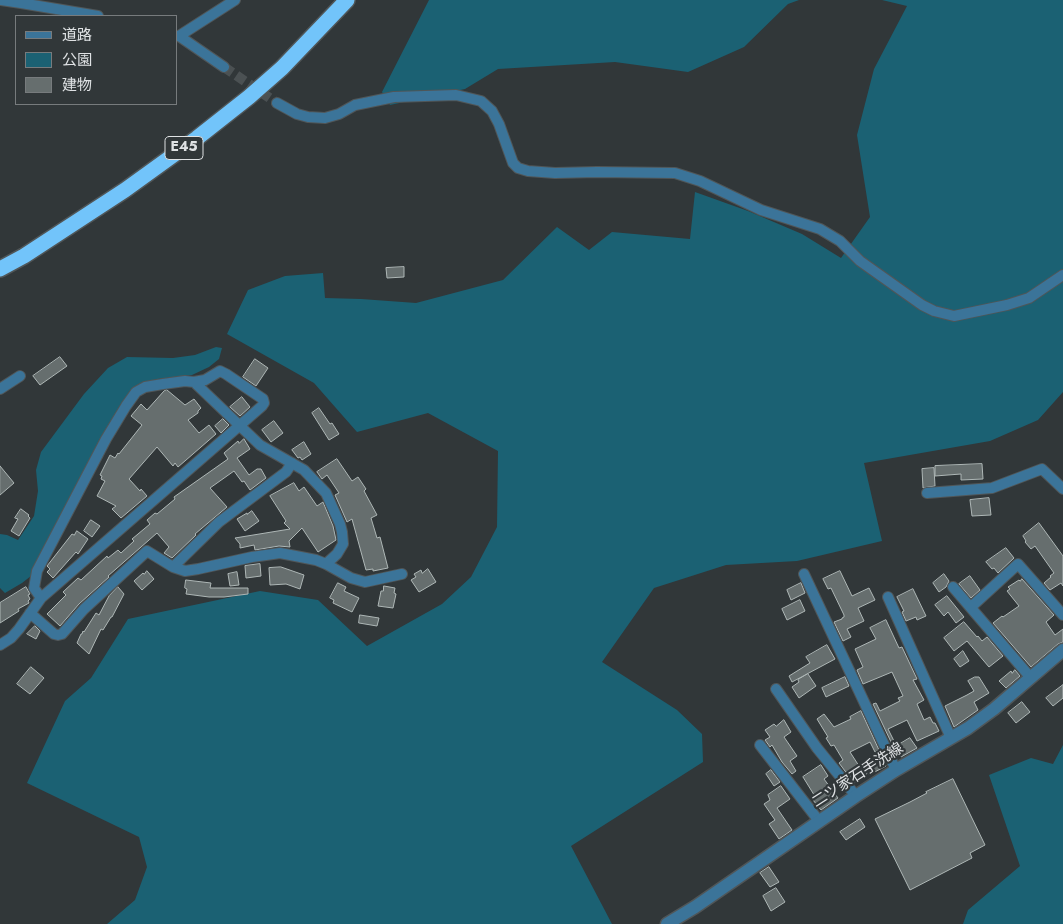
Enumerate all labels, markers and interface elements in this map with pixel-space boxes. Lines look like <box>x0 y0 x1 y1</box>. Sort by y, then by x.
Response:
legend <box>15 15 178 105</box>
text: 道路 <box>62 24 92 46</box>
text: 公園 <box>62 49 92 71</box>
text: 建物 <box>62 74 92 96</box>
road number: E45 <box>165 136 203 160</box>
street label: 二ツ家石手洗線 <box>809 740 907 812</box>

